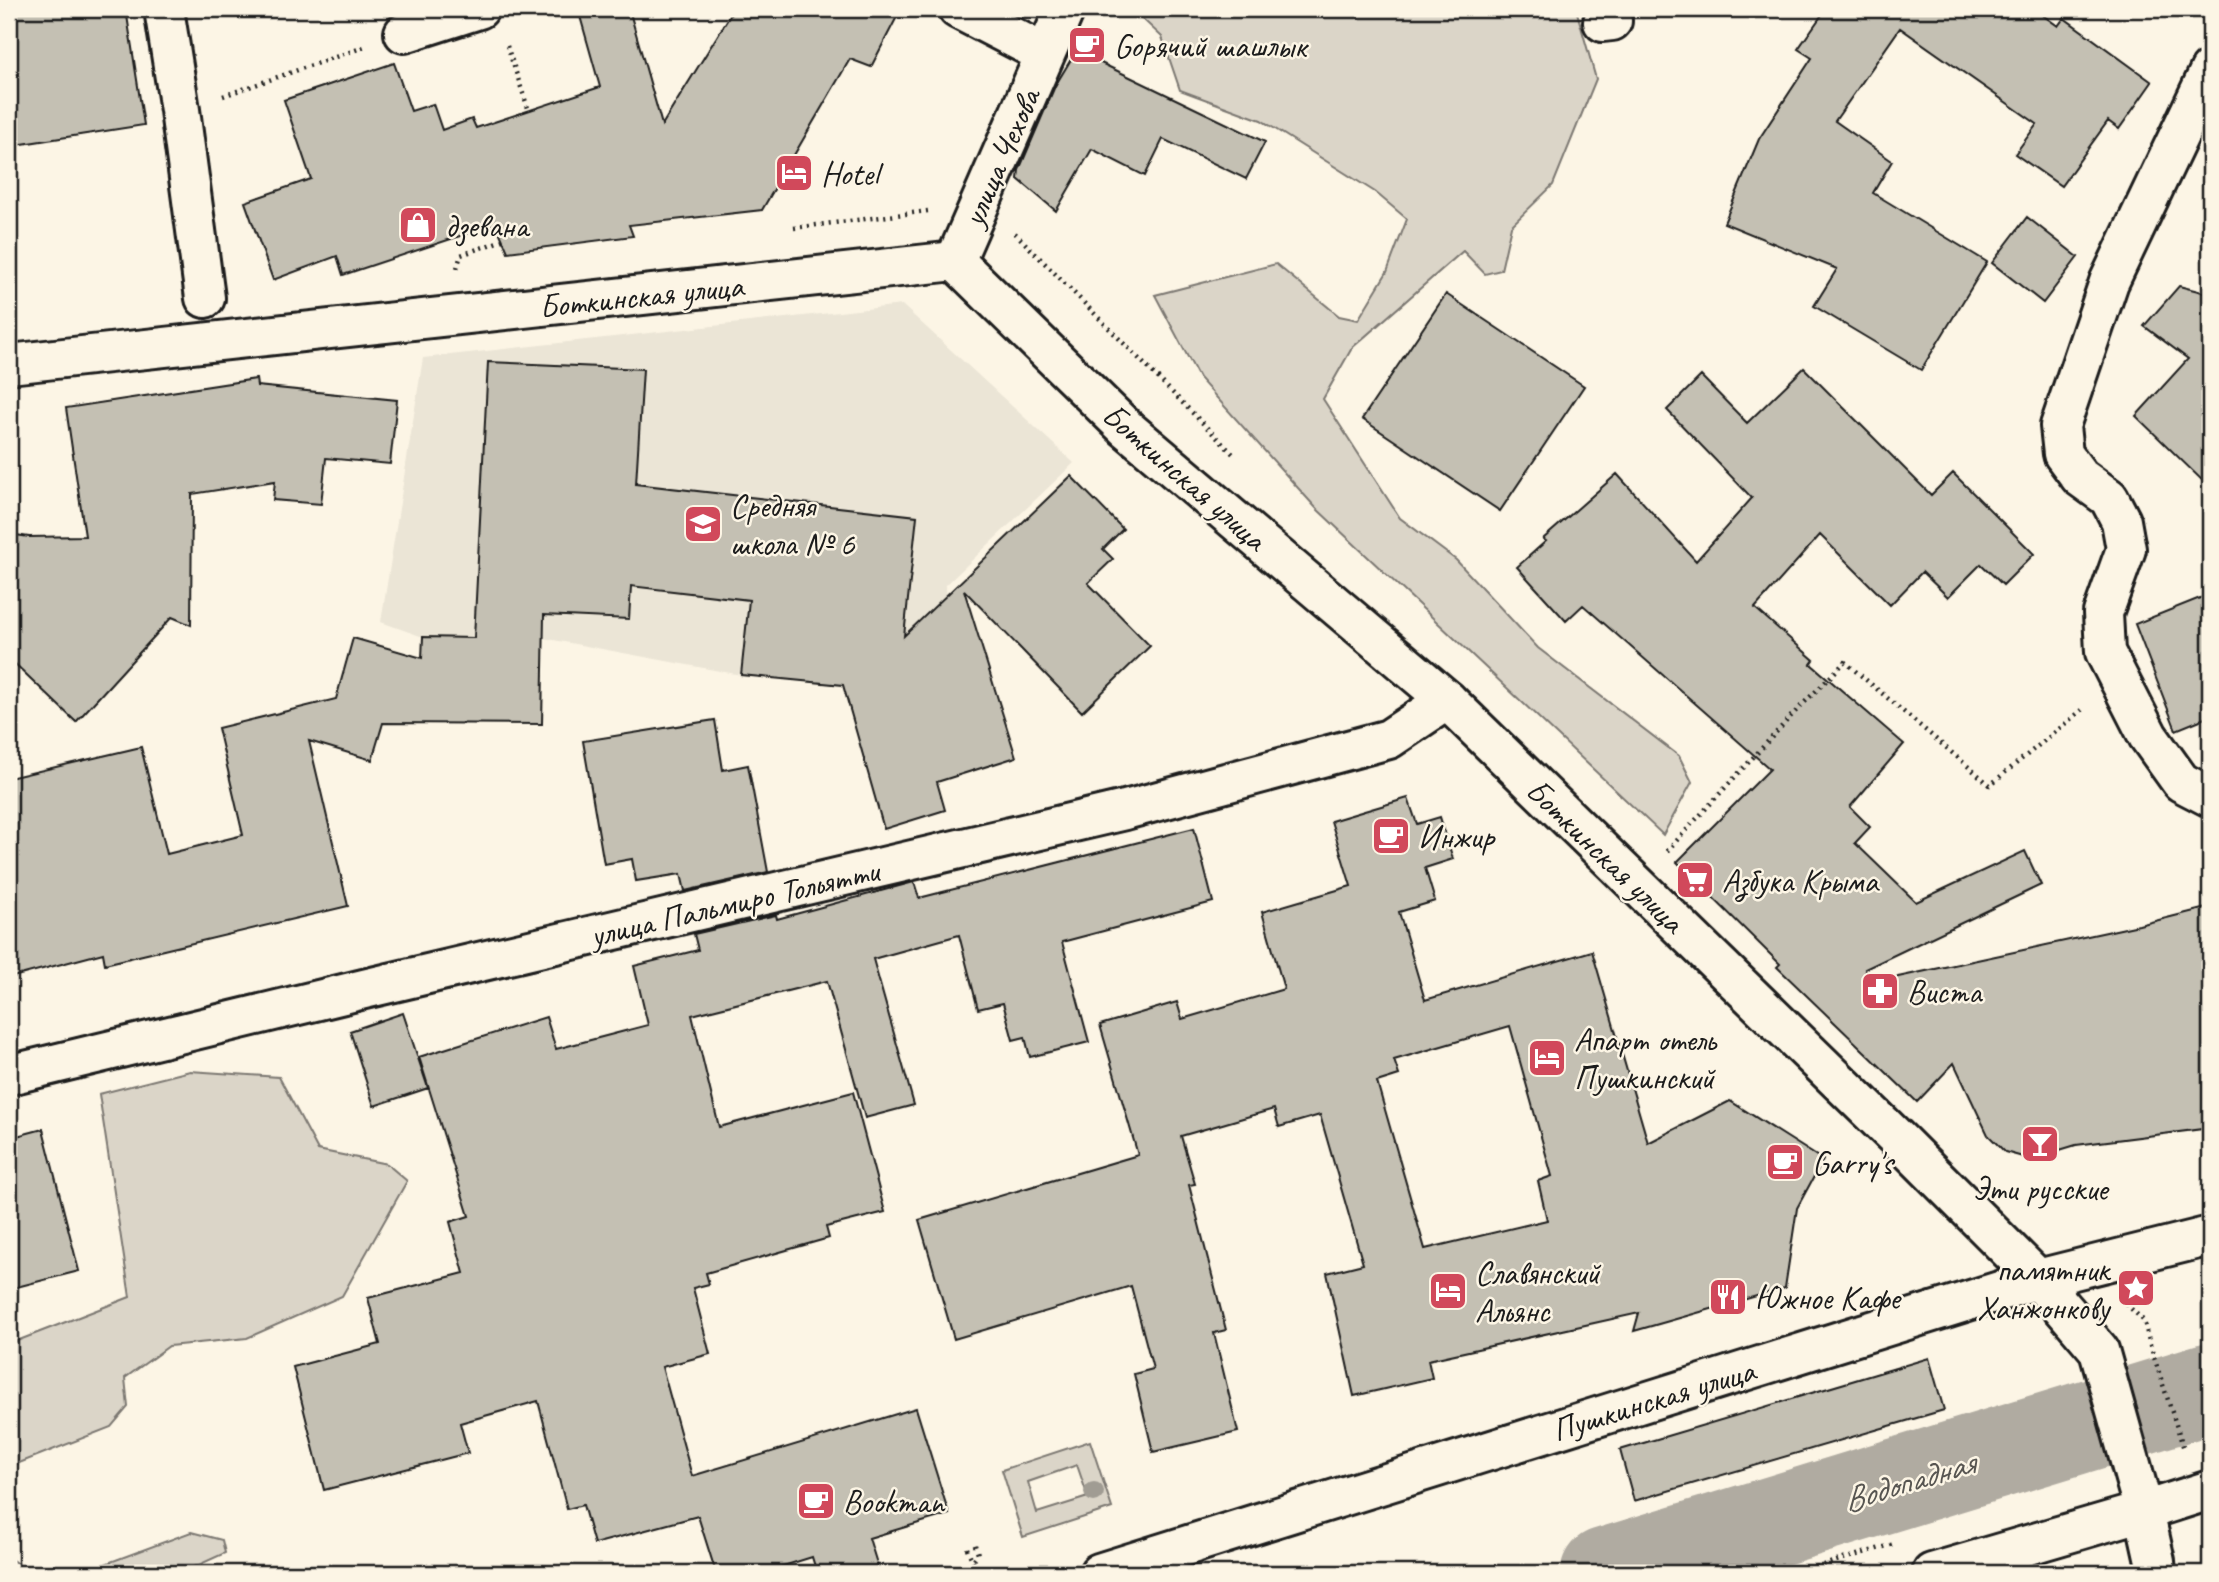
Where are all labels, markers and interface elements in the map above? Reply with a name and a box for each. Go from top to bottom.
cafe icon: Goрячий шашлык [1066,24,1108,66]
place label: Goрячий шашлык [1114,25,1309,67]
street label: улица Чехова [951,80,1051,234]
hotel icon: Hotel [773,152,815,194]
place label: Hotel [821,153,884,195]
shop icon: дзевана [397,204,439,246]
place label: дзевана [445,205,530,247]
street label: Боткинская улица [537,264,748,328]
street label: Боткинская улица [1093,394,1277,561]
place label: Средняя школа № 6 [730,485,855,565]
school or university icon: Средняя школа № 6 [682,503,724,545]
street label: Боткинская улица [1517,770,1695,944]
cafe icon: Инжир [1370,815,1412,857]
place label: Инжир [1418,816,1496,858]
street label: улица Пальмиро Тольятти [584,849,886,957]
supermarket icon: Азбука Крыма [1674,859,1716,901]
place label: Азбука Крыма [1722,860,1881,902]
pharmacy icon: Виста [1859,970,1901,1012]
place label: Виста [1907,971,1983,1013]
place label: Апарт отель Пушкинский [1574,1019,1717,1099]
hotel icon: Апарт отель Пушкинский [1526,1037,1568,1079]
bar icon: Эти русские [2019,1123,2061,1165]
cafe icon: Garry's [1764,1141,1806,1183]
place label: Garry's [1812,1142,1895,1184]
place label: Эти русские [1972,1168,2110,1210]
place label: памятник Ханжонкову [1977,1249,2112,1329]
place label: Славянский Альянс [1475,1252,1602,1332]
place icon: памятник Ханжонкову [2115,1267,2157,1309]
hotel icon: Славянский Альянс [1427,1270,1469,1312]
restaurant icon: Южное Кафе [1707,1276,1749,1318]
place label: Южное Кафе [1755,1277,1902,1319]
street label: Пушкинская улица [1547,1348,1762,1451]
water label: Водопадная [1837,1438,1985,1523]
cafe icon: Bookman [795,1480,837,1522]
place label: Bookman [843,1481,946,1523]

